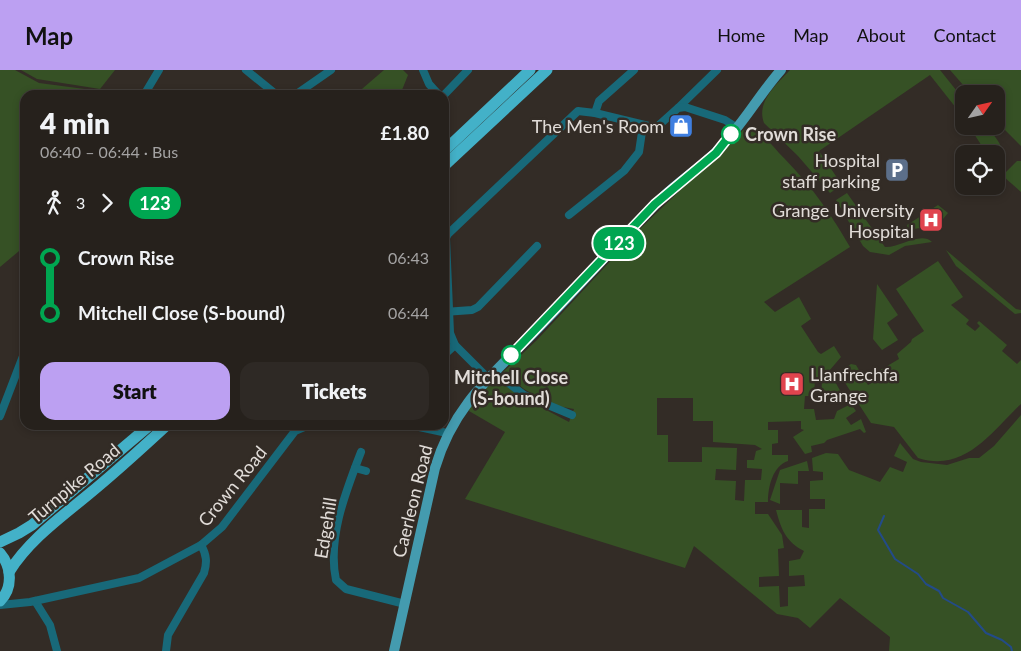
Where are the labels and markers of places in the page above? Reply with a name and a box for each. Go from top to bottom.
shop icon: The Men's Room [668,113,694,139]
place label: The Men's Room [532,115,664,137]
place label: Crown Rise [745,123,836,145]
marker: Crown Rise [721,124,741,144]
place label: Hospital staff parking [782,149,880,192]
parking icon: Hospital staff parking [884,157,910,183]
place label: Grange University Hospital [772,199,915,242]
hospital icon: Grange University Hospital [918,207,944,233]
marker: Mitchell Close (S-bound) [501,345,521,365]
place label: Llanfrechfa Grange [810,363,898,406]
place label: Mitchell Close (S-bound) [454,366,568,409]
hospital icon: Llanfrechfa Grange [779,371,805,397]

